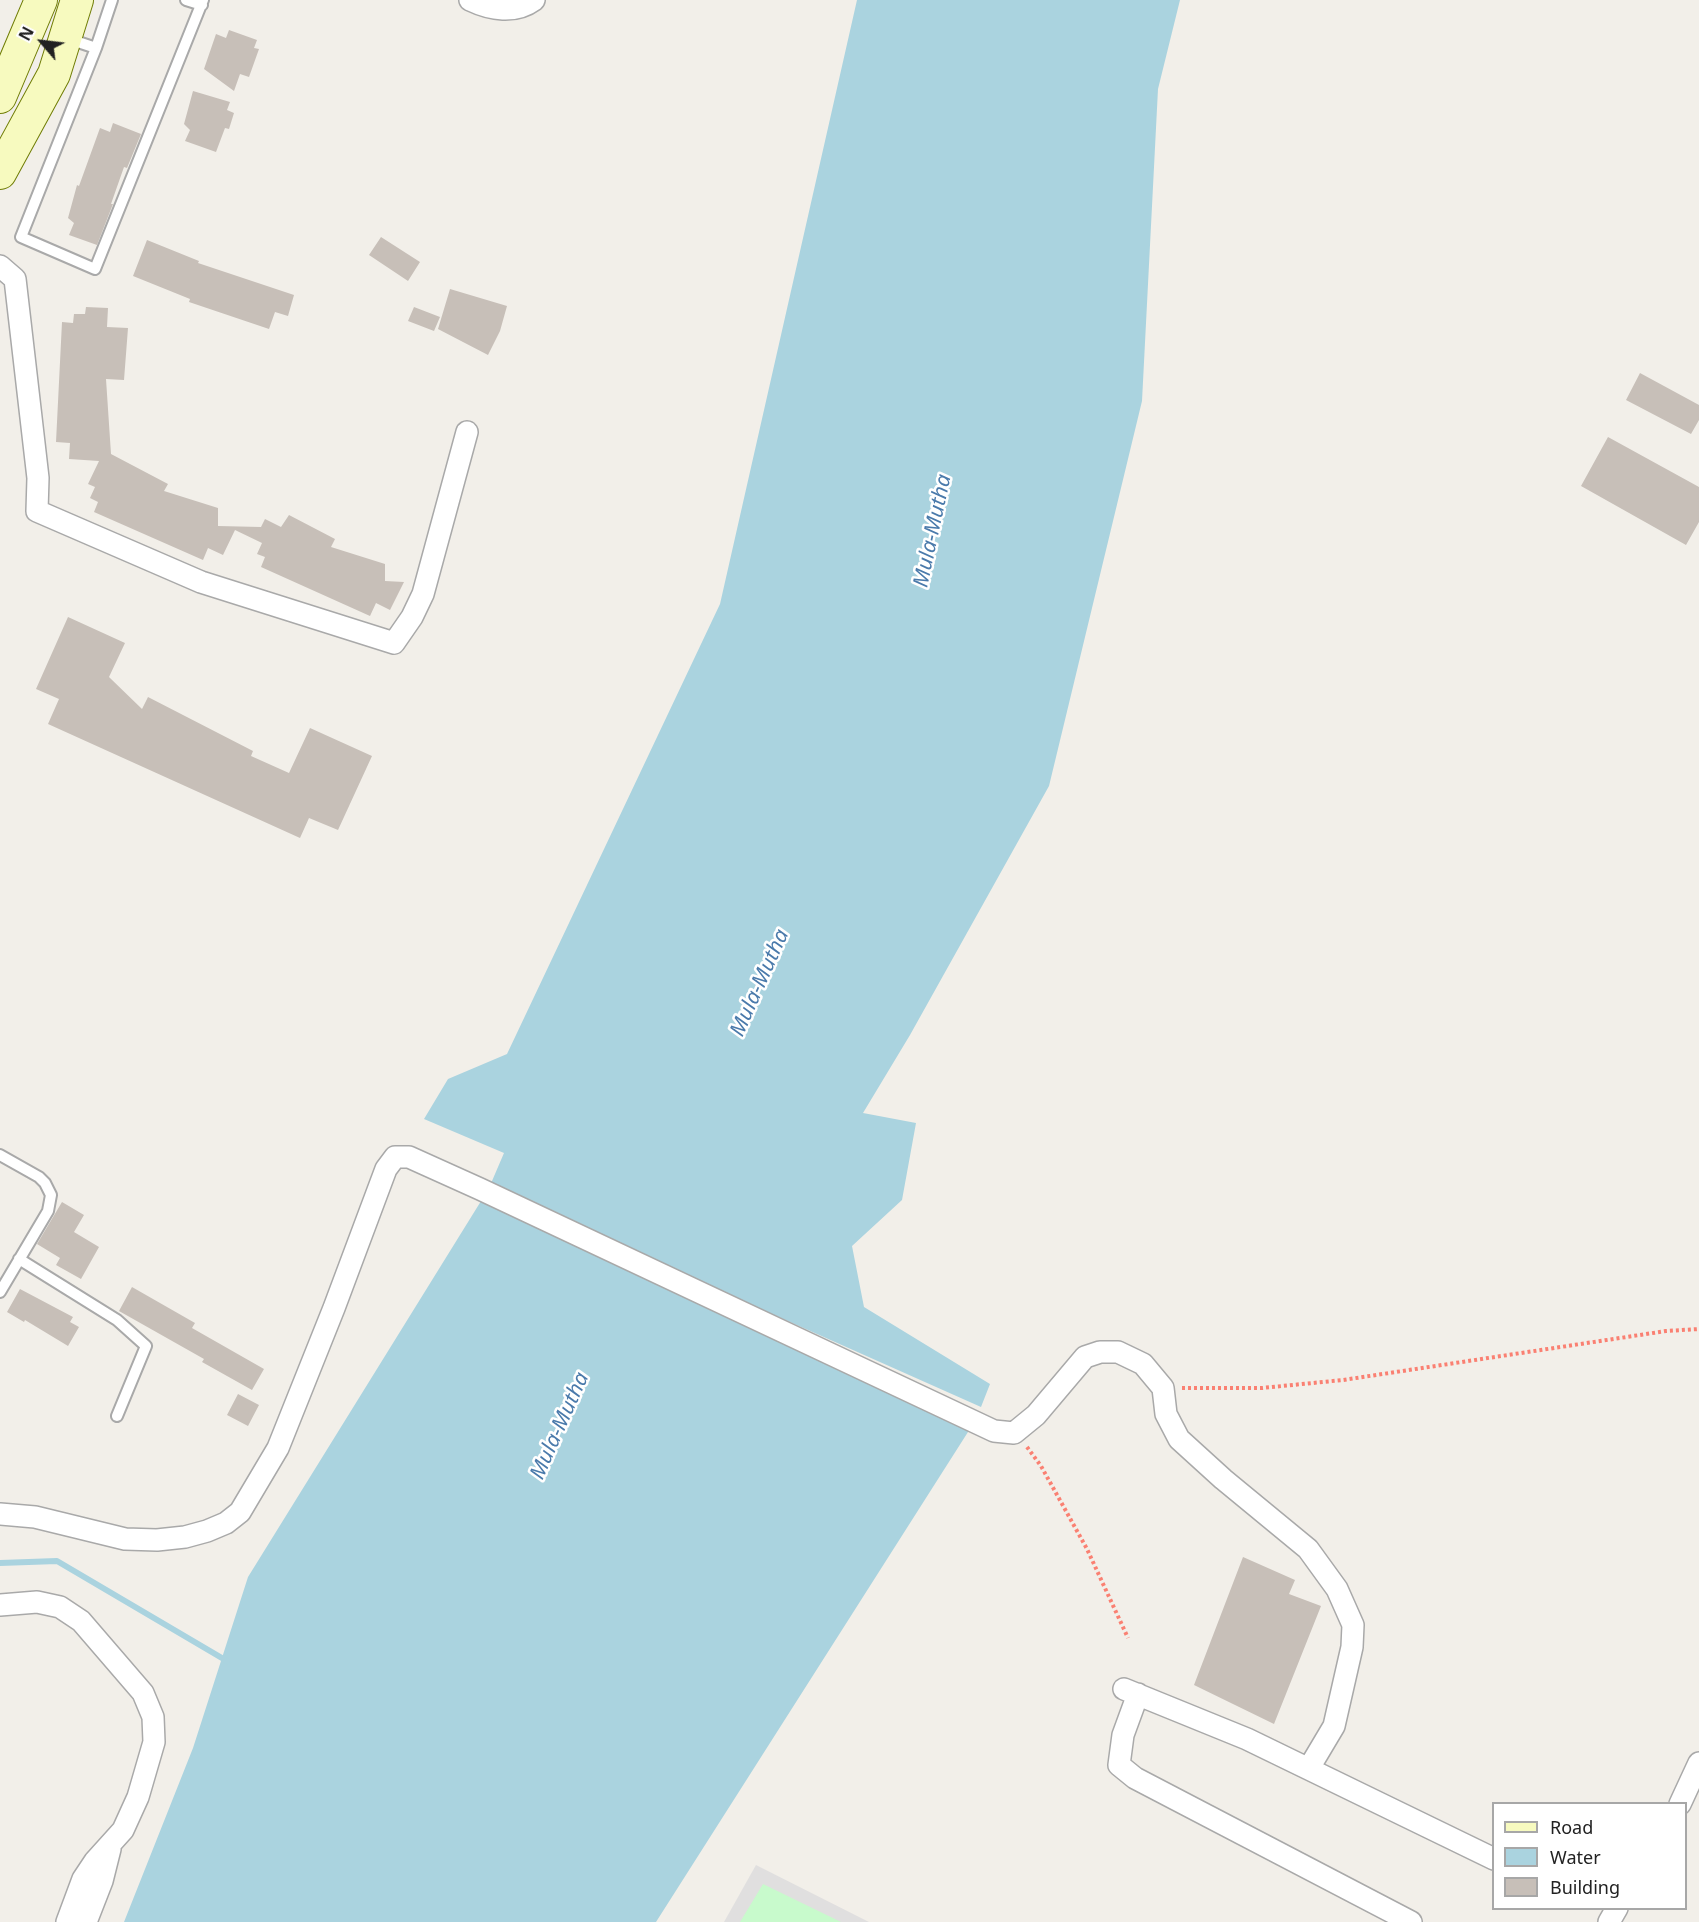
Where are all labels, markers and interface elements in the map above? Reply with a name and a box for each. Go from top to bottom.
north arrow [12,12,72,72]
text: N [13,23,39,44]
water label: Mula-Mutha [909,472,957,590]
water label: Mula-Mutha [725,926,795,1040]
water label: Mula-Mutha [525,1369,595,1483]
legend [1492,1802,1687,1910]
text: Road [1550,1815,1593,1839]
text: Water [1550,1845,1601,1869]
text: Building [1550,1875,1620,1899]

